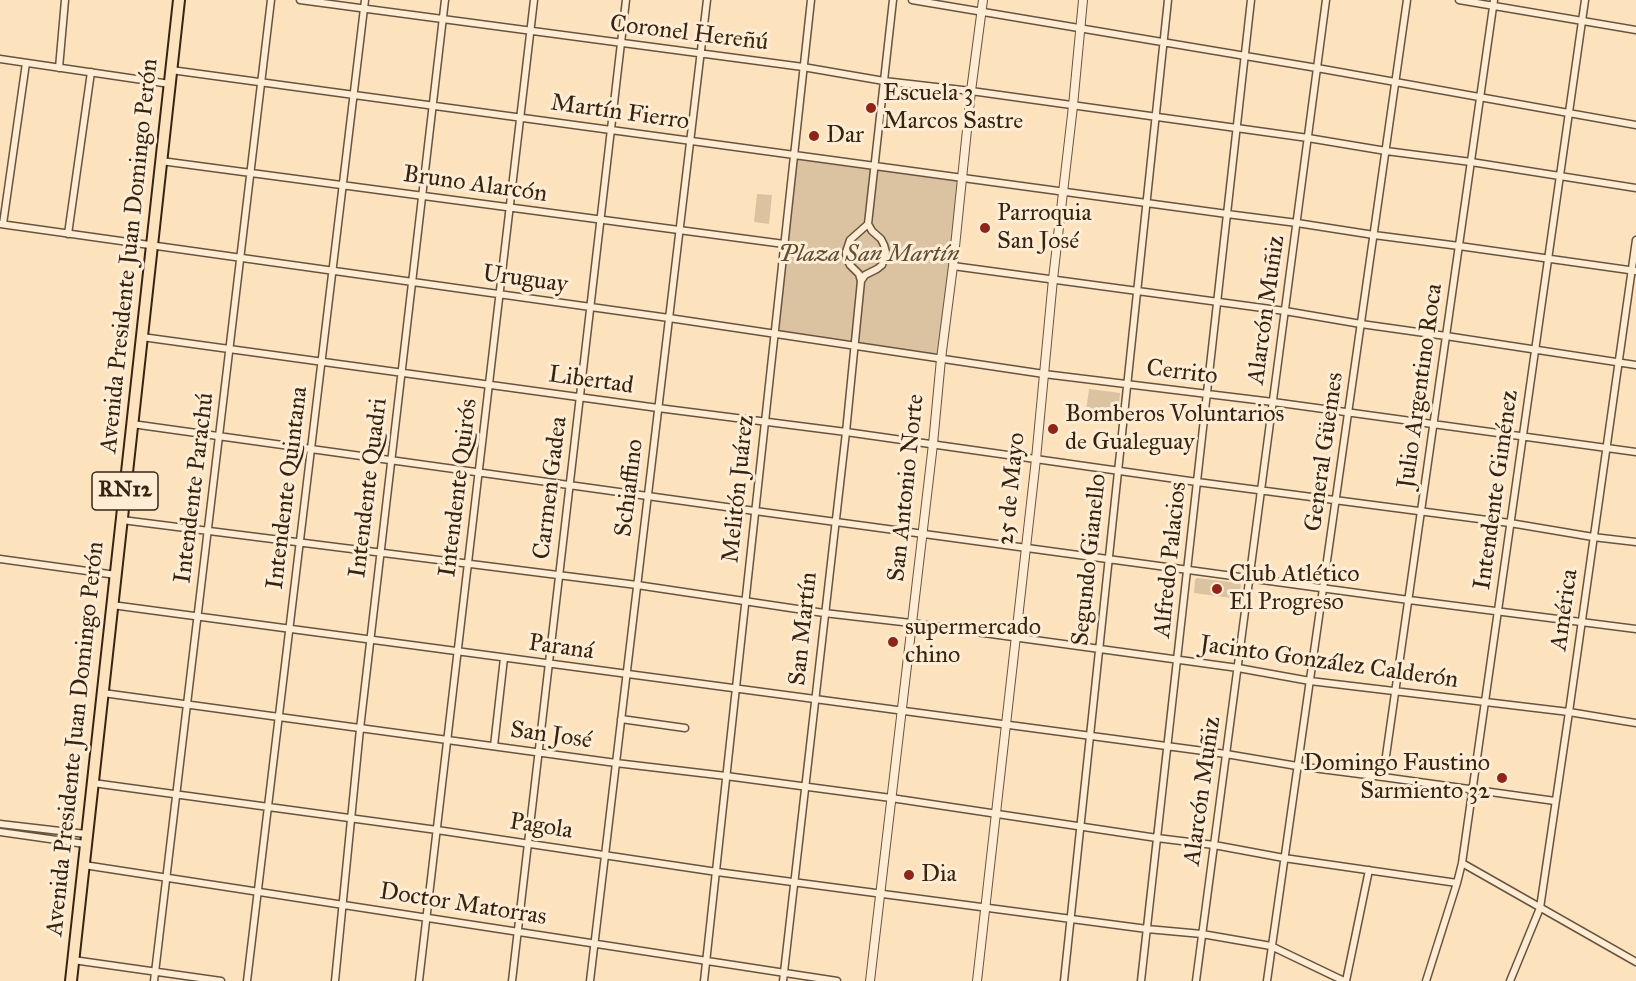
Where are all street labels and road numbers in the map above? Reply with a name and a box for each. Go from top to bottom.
street label: Coronel Hereñú [608,10,770,58]
street label: Avenida Presidente Juan Domingo Perón [95,57,165,455]
street label: Martín Fierro [549,89,691,137]
street label: Bruno Alarcón [401,161,549,209]
street label: Alarcón Muñiz [1242,234,1292,386]
street label: Uruguay [481,260,569,300]
street label: Julio Argentino Roca [1392,282,1450,490]
street label: Cerrito [1145,354,1219,392]
street label: Libertad [547,361,635,401]
street label: General Güemes [1300,371,1350,533]
street label: Intendente Quintana [261,385,315,591]
street label: Intendente Giménez [1469,388,1525,592]
street label: Intendente Parachú [169,391,221,585]
street label: San Antonio Norte [883,393,931,583]
street label: Intendente Quadri [344,397,394,579]
street label: Intendente Quirós [434,397,484,579]
street label: Melitón Juárez [717,414,761,564]
street label: Carmen Gadea [528,415,574,561]
street label: 25 de Mayo [992,431,1032,547]
street label: Schiaffino [610,437,650,539]
road number: RN12 [92,472,158,510]
street label: Segundo Gianello [1067,473,1113,647]
street label: Alfredo Palacios [1148,481,1194,639]
street label: Avenida Presidente Juan Domingo Perón [41,540,111,938]
street label: América [1545,567,1585,653]
street label: San Martín [784,571,824,687]
street label: Paraná [526,629,596,667]
street label: Jacinto González Calderón [1198,631,1460,695]
street label: Alarcón Muñiz [1178,715,1228,867]
street label: San José [508,716,594,756]
street label: Pagola [507,808,575,846]
street label: Doctor Matorras [377,878,549,932]

